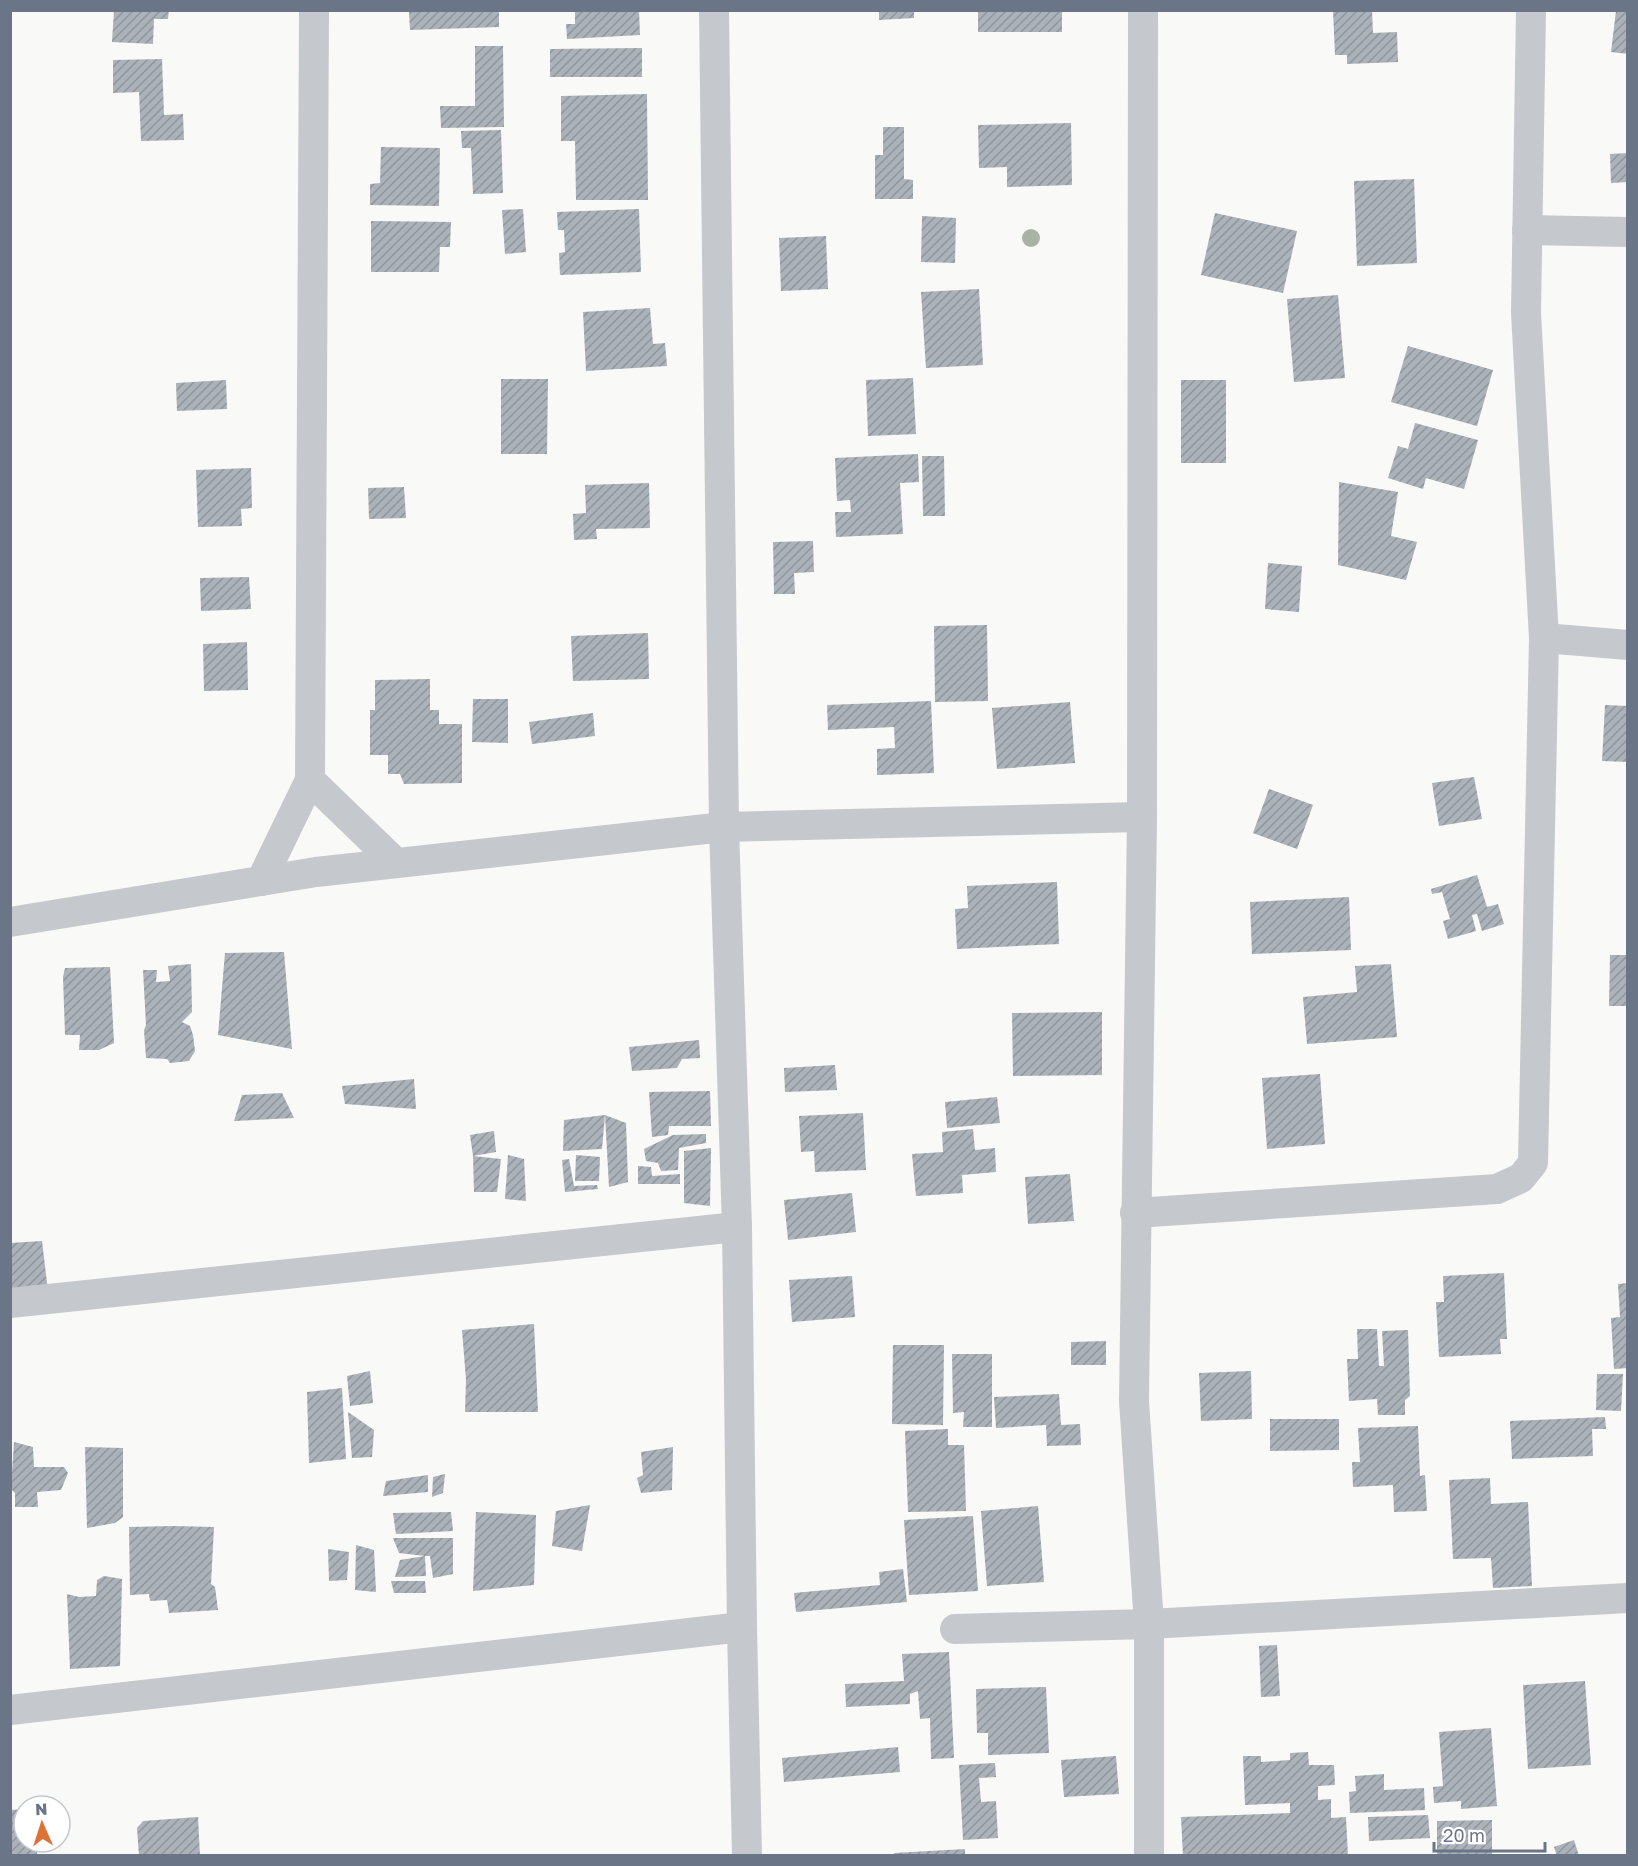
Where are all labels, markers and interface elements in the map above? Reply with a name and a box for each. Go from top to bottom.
north arrow [12,1794,72,1854]
text: N [35,1799,48,1819]
scale bar [1434,1815,1545,1853]
text: 20 m [1443,1824,1485,1846]

